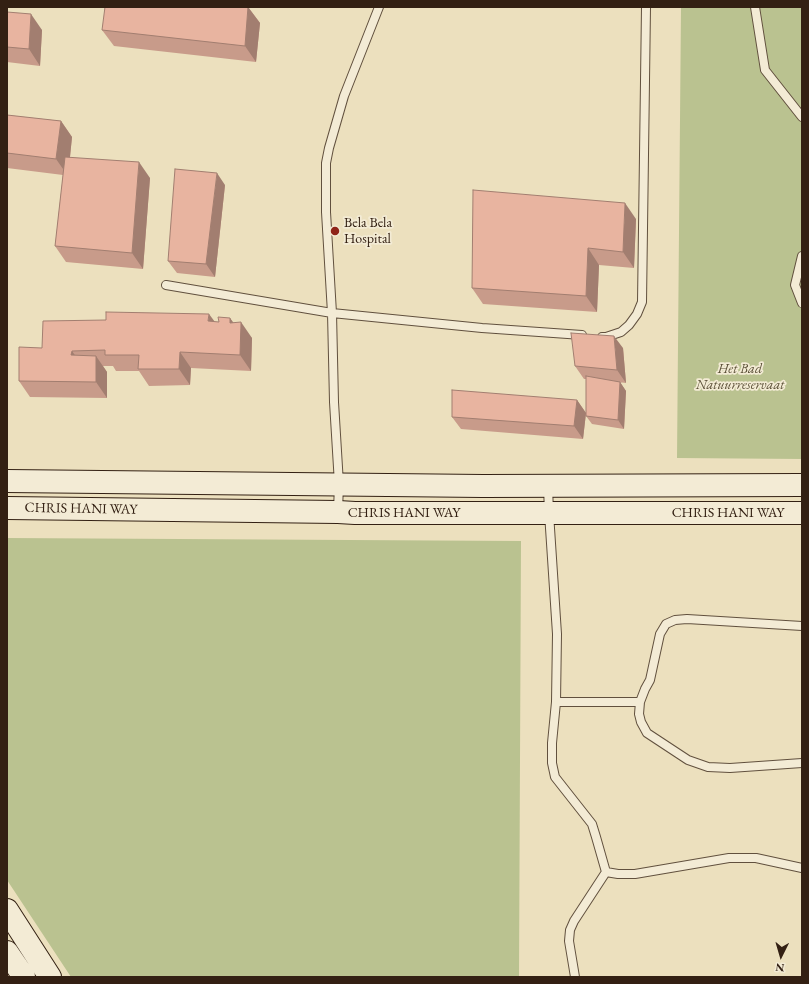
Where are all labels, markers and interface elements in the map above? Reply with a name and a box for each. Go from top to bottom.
place label: Bela Bela Hospital [344,215,392,248]
marker: Bela Bela Hospital [329,225,341,237]
park label: Het Bad Natuurreservaat [696,361,784,394]
street label: CHRIS HANI WAY [24,500,138,518]
street label: CHRIS HANI WAY [348,505,460,521]
street label: CHRIS HANI WAY [672,505,784,521]
north arrow [761,936,801,976]
text: N [775,961,785,975]

